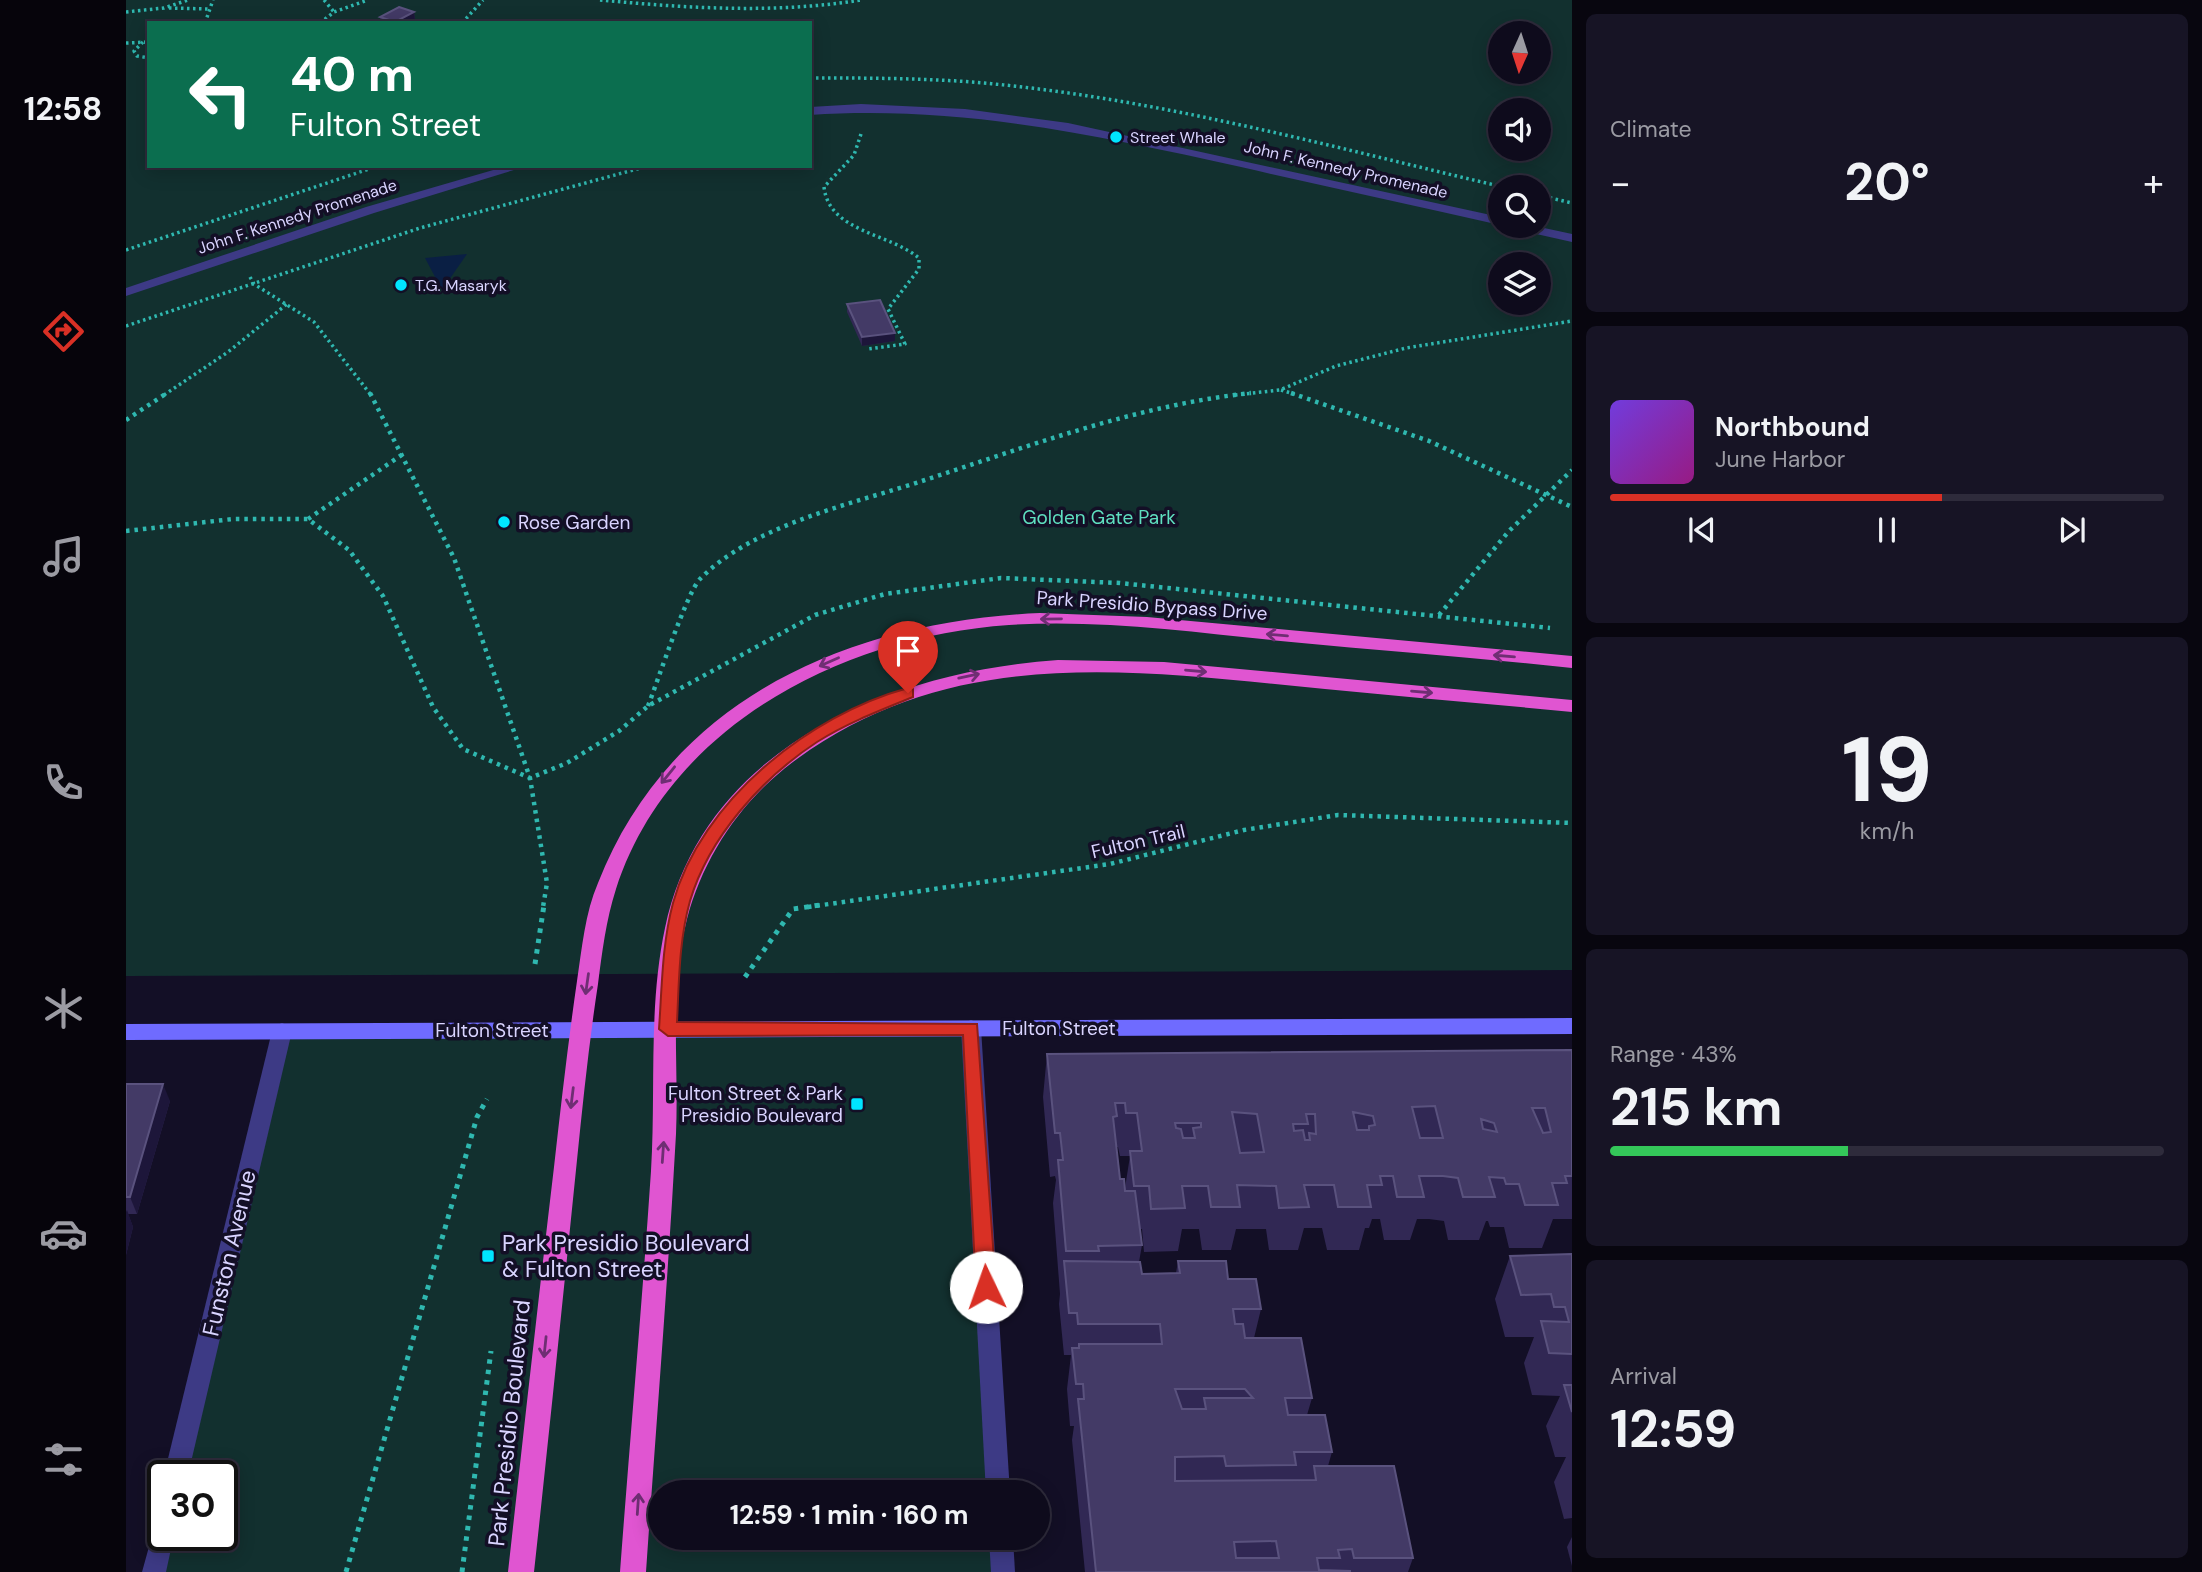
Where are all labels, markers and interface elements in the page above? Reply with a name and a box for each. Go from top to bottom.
north arrow [1488,21,1550,84]
map controls [1488,21,1551,315]
text: 40 m [290,42,414,106]
icon: left [175,49,266,140]
text: 12:58 [24,88,102,130]
button: sound [1488,98,1551,161]
text: Fulton Street [290,104,481,146]
text: Climate [1610,114,1692,144]
place label: Street Whale [1130,127,1226,148]
marker: Street Whale [1108,129,1124,145]
street label: John F. Kennedy Promenade [1242,136,1450,203]
text: 20° [1844,148,1930,216]
text: − [1610,158,1631,208]
text: + [2143,158,2164,208]
street label: John F. Kennedy Promenade [195,174,400,259]
button: search [1488,175,1551,238]
button: layers [1488,252,1551,315]
place label: T.G. Masaryk [415,275,507,296]
marker: T.G. Masaryk [393,277,409,293]
icon: directions [39,307,88,356]
text: Northbound [1715,410,1870,444]
text: June Harbor [1715,444,1845,474]
park label: Golden Gate Park [1022,505,1176,530]
place label: Rose Garden [518,510,630,535]
icon: previous [1683,511,1721,549]
icon: pause [1868,511,1906,549]
icon: next [2053,511,2091,549]
marker: Rose Garden [496,514,512,530]
icon: music [39,532,88,581]
street label: Park Presidio Bypass Drive [1036,585,1268,626]
one-way arrow [1039,612,1062,626]
pin [878,621,938,693]
one-way arrow [1267,629,1289,642]
icon: arrive [889,632,927,670]
one-way arrow [1493,649,1516,662]
one-way arrow [819,656,840,669]
one-way arrow [1184,665,1207,678]
one-way arrow [957,669,980,683]
one-way arrow [1411,686,1433,699]
text: 19 [1842,711,1932,829]
icon: phone [39,758,88,807]
one-way arrow [660,765,675,783]
text: km/h [1860,816,1914,846]
street label: Fulton Trail [1089,819,1187,864]
one-way arrow [581,972,594,994]
icon: climate [39,984,88,1033]
street label: Fulton Street [1002,1016,1116,1041]
street label: Fulton Street [435,1018,549,1043]
text: Range · 43% [1610,1039,1737,1069]
text: 215 km [1610,1073,1782,1141]
place label: Fulton Street & Park Presidio Boulevard [668,1081,843,1128]
one-way arrow [566,1086,579,1109]
marker: Fulton Street & Park Presidio Boulevard [849,1096,865,1112]
one-way arrow [656,1140,669,1163]
street label: Funston Avenue [195,1167,263,1339]
icon: car [39,1209,88,1258]
place label: Park Presidio Boulevard & Fulton Street [502,1228,750,1284]
marker: Park Presidio Boulevard & Fulton Street [480,1248,496,1264]
position arrow [949,1250,1023,1324]
street label: Park Presidio Boulevard [481,1298,537,1548]
one-way arrow [539,1335,552,1357]
text: Arrival [1610,1361,1677,1391]
text: 12:59 [1610,1395,1736,1463]
icon: filters [39,1435,88,1484]
speed limit sign: 30 [147,1460,238,1551]
one-way arrow [632,1493,645,1516]
text: 12:59 · 1 min · 160 m [730,1498,968,1532]

